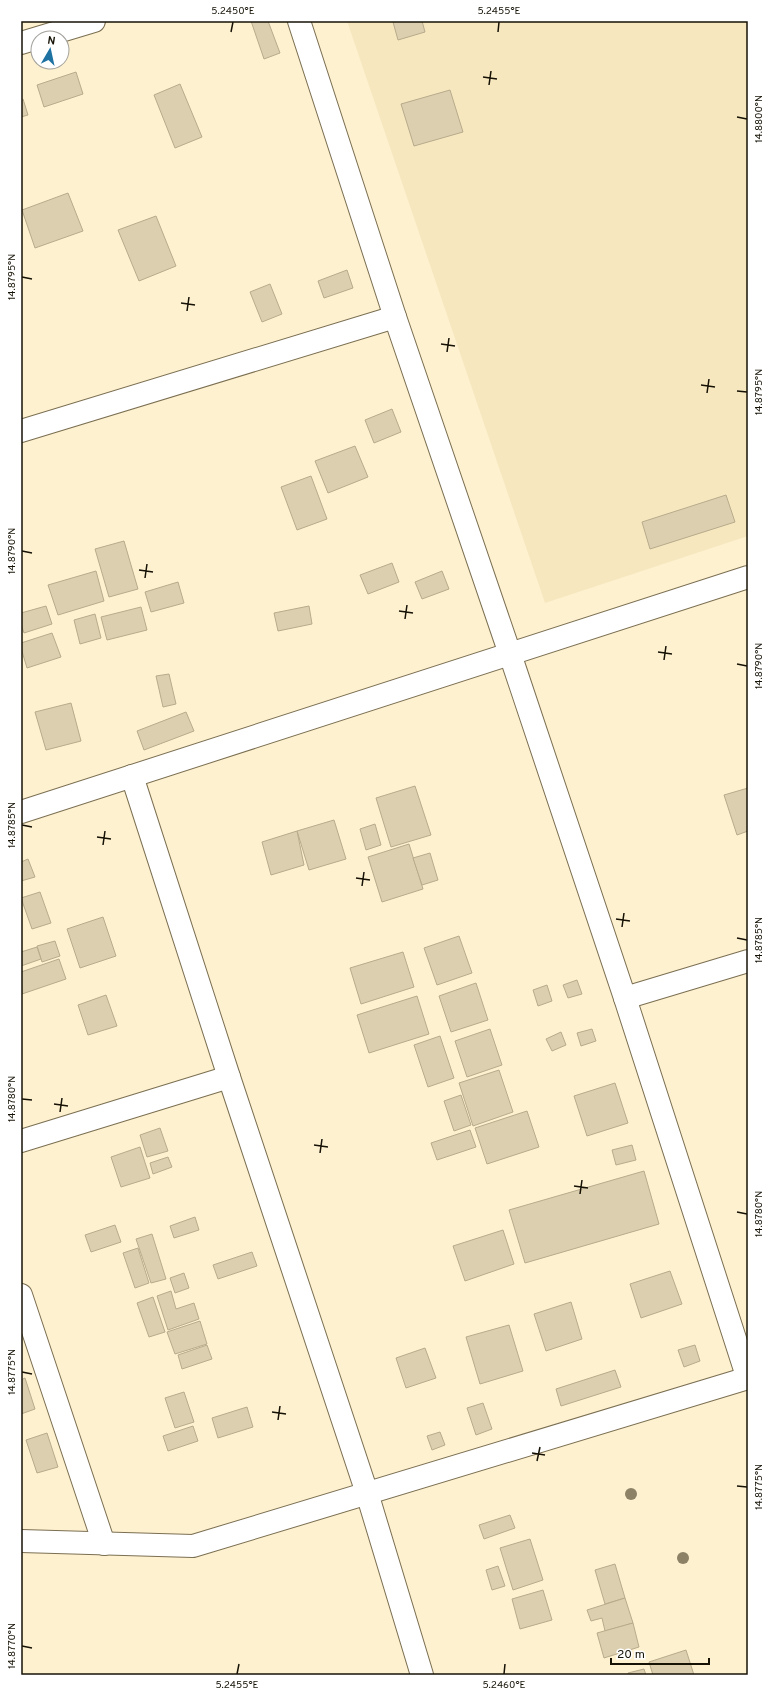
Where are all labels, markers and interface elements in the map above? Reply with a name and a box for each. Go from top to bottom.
text: 5.2450°E [211,5,255,18]
text: 5.2455°E [477,5,521,18]
north arrow [30,30,70,70]
text: N [46,34,56,49]
text: 14.8800°N [753,95,766,143]
text: 14.8795°N [6,254,19,300]
text: 14.8795°N [753,369,766,415]
text: 14.8790°N [6,528,19,574]
text: 14.8790°N [753,643,766,689]
text: 14.8785°N [6,802,19,848]
text: 14.8785°N [753,917,766,963]
text: 14.8780°N [6,1076,19,1122]
text: 14.8780°N [753,1191,766,1237]
text: 14.8775°N [6,1349,19,1395]
text: 14.8775°N [753,1464,766,1510]
text: 14.8770°N [6,1623,19,1669]
scale bar [611,1640,709,1666]
text: 20 m [617,1647,645,1663]
text: 5.2455°E [215,1679,259,1692]
text: 5.2460°E [482,1679,526,1692]

